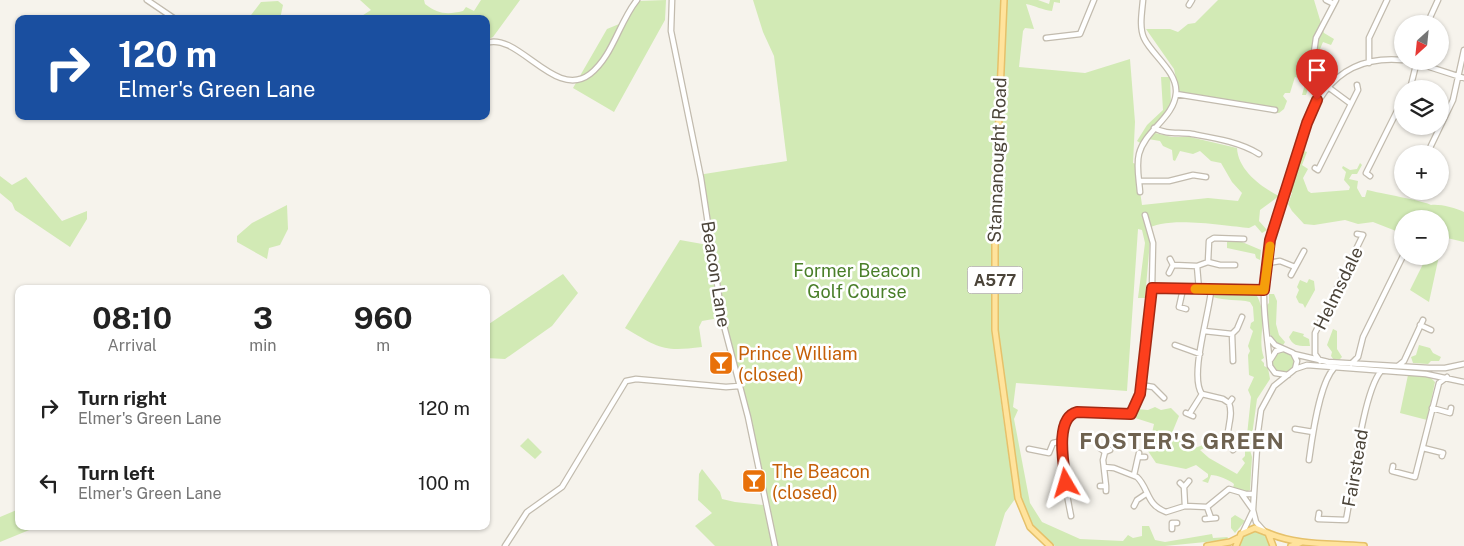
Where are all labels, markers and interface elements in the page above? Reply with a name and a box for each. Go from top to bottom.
north arrow [1394,15,1449,70]
map controls [1394,15,1449,265]
text: 120 m [118,34,217,75]
icon: right [35,35,100,100]
pin [1296,49,1338,100]
icon: arrive [1303,56,1331,84]
text: Elmer's Green Lane [118,76,316,102]
street label: Stannanought Road [984,77,1010,243]
button: layers [1394,80,1449,135]
button: + [1394,145,1449,200]
button: − [1394,210,1449,265]
street label: Beacon Lane [697,219,735,329]
street label: Helmsdale [1309,243,1367,333]
park label: Former Beacon Golf Course [793,260,921,302]
road number: A577 [968,266,1022,294]
text: 08:10 [92,300,172,336]
text: 3 [253,300,273,336]
text: 960 [354,300,413,336]
text: Arrival [107,336,157,355]
text: min [249,336,277,355]
text: m [376,336,390,355]
place label: Prince William (closed) [738,343,857,385]
bar icon: Prince William (closed) [708,350,734,376]
text: Turn right [78,387,167,409]
icon: right [35,394,63,422]
text: 120 m [418,397,470,419]
text: Elmer's Green Lane [78,409,222,428]
district label: FOSTER'S GREEN [1079,428,1285,454]
street label: Fairstead [1338,428,1372,508]
position arrow [1039,456,1091,508]
place label: The Beacon (closed) [772,461,870,503]
text: Turn left [78,462,155,484]
bar icon: The Beacon (closed) [741,468,767,494]
icon: left [35,469,63,497]
text: 100 m [418,472,470,494]
text: Elmer's Green Lane [78,484,222,503]

